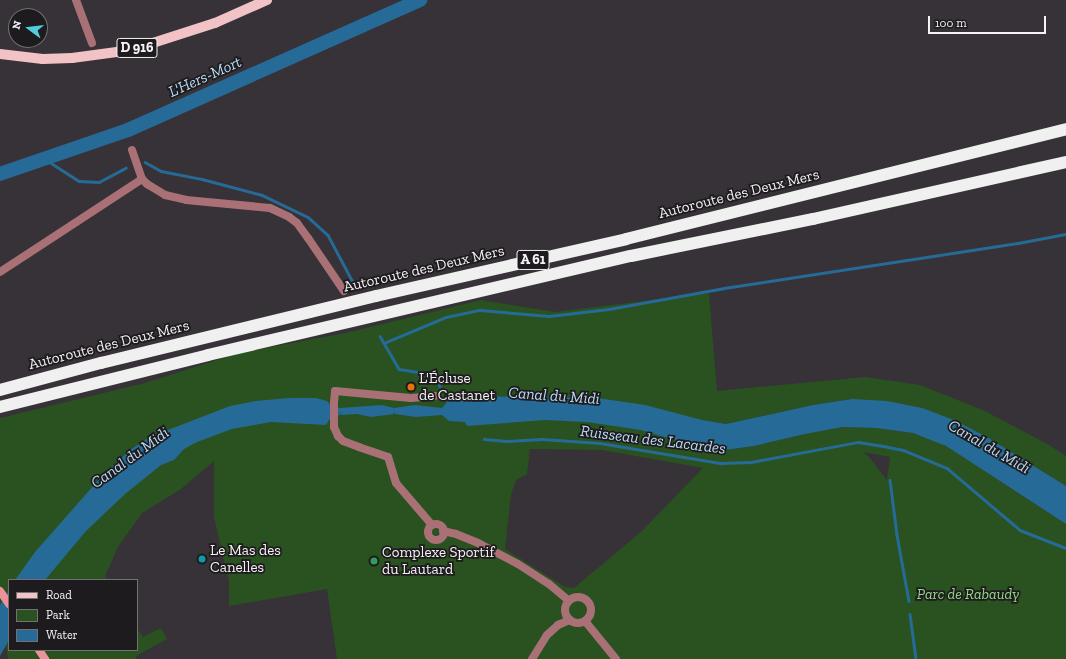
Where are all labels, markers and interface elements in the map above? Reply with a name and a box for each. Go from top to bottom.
north arrow [8,8,48,48]
scale bar [930,8,1048,34]
text: 100 m [935,16,967,30]
text: N [10,19,24,31]
road number: D 916 [116,36,158,60]
water label: L'Hers-Mort [166,52,244,102]
street label: Autoroute des Deux Mers [657,165,821,223]
street label: Autoroute des Deux Mers [342,242,506,296]
road number: A 61 [516,248,550,272]
street label: Autoroute des Deux Mers [27,316,191,374]
place label: L'Écluse de Castanet [419,369,495,404]
marker: L'Écluse de Castanet [406,382,416,392]
water label: Canal du Midi [508,383,600,409]
water label: Canal du Midi [944,416,1034,478]
water label: Ruisseau des Lacardes [579,422,727,458]
water label: Canal du Midi [87,423,173,493]
place label: Le Mas des Canelles [210,541,281,576]
place label: Complexe Sportif du Lautard [382,543,494,578]
marker: Le Mas des Canelles [197,554,207,564]
marker: Complexe Sportif du Lautard [369,556,379,566]
legend [8,579,138,651]
park label: Parc de Rabaudy [917,586,1019,604]
text: Road [46,588,72,602]
text: Park [46,608,70,622]
text: Water [46,628,78,642]

